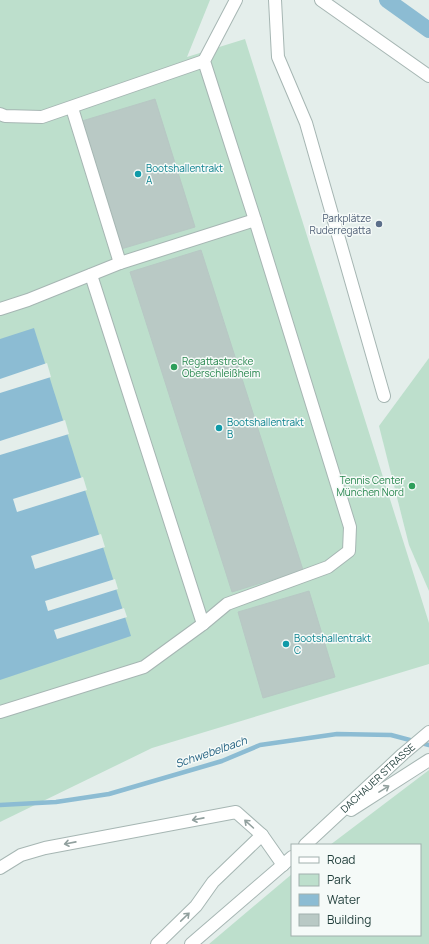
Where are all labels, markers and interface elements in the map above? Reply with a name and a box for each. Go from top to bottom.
place label: Bootshallentrakt A [146,161,223,187]
marker: Bootshallentrakt A [133,169,143,179]
place label: Parkplätze Ruderregatta [310,211,371,237]
marker: Parkplätze Ruderregatta [374,219,384,229]
place label: Regattastrecke Oberschleißheim [182,354,260,380]
marker: Regattastrecke Oberschleißheim [169,362,179,372]
place label: Bootshallentrakt B [227,415,304,441]
marker: Bootshallentrakt B [214,423,224,433]
place label: Tennis Center München Nord [336,473,404,499]
marker: Tennis Center München Nord [407,481,417,491]
place label: Bootshallentrakt C [294,631,371,657]
marker: Bootshallentrakt C [281,639,291,649]
water label: Schwebelbach [173,732,249,771]
street label: DACHAUER STRASSE [337,740,418,816]
one-way arrow [378,785,389,793]
one-way arrow [192,815,205,823]
one-way arrow [244,819,254,828]
one-way arrow [64,840,77,848]
legend [291,844,421,936]
text: Road [327,851,355,868]
text: Park [327,871,352,888]
text: Water [327,891,361,908]
text: Building [327,911,371,928]
one-way arrow [180,912,190,922]

